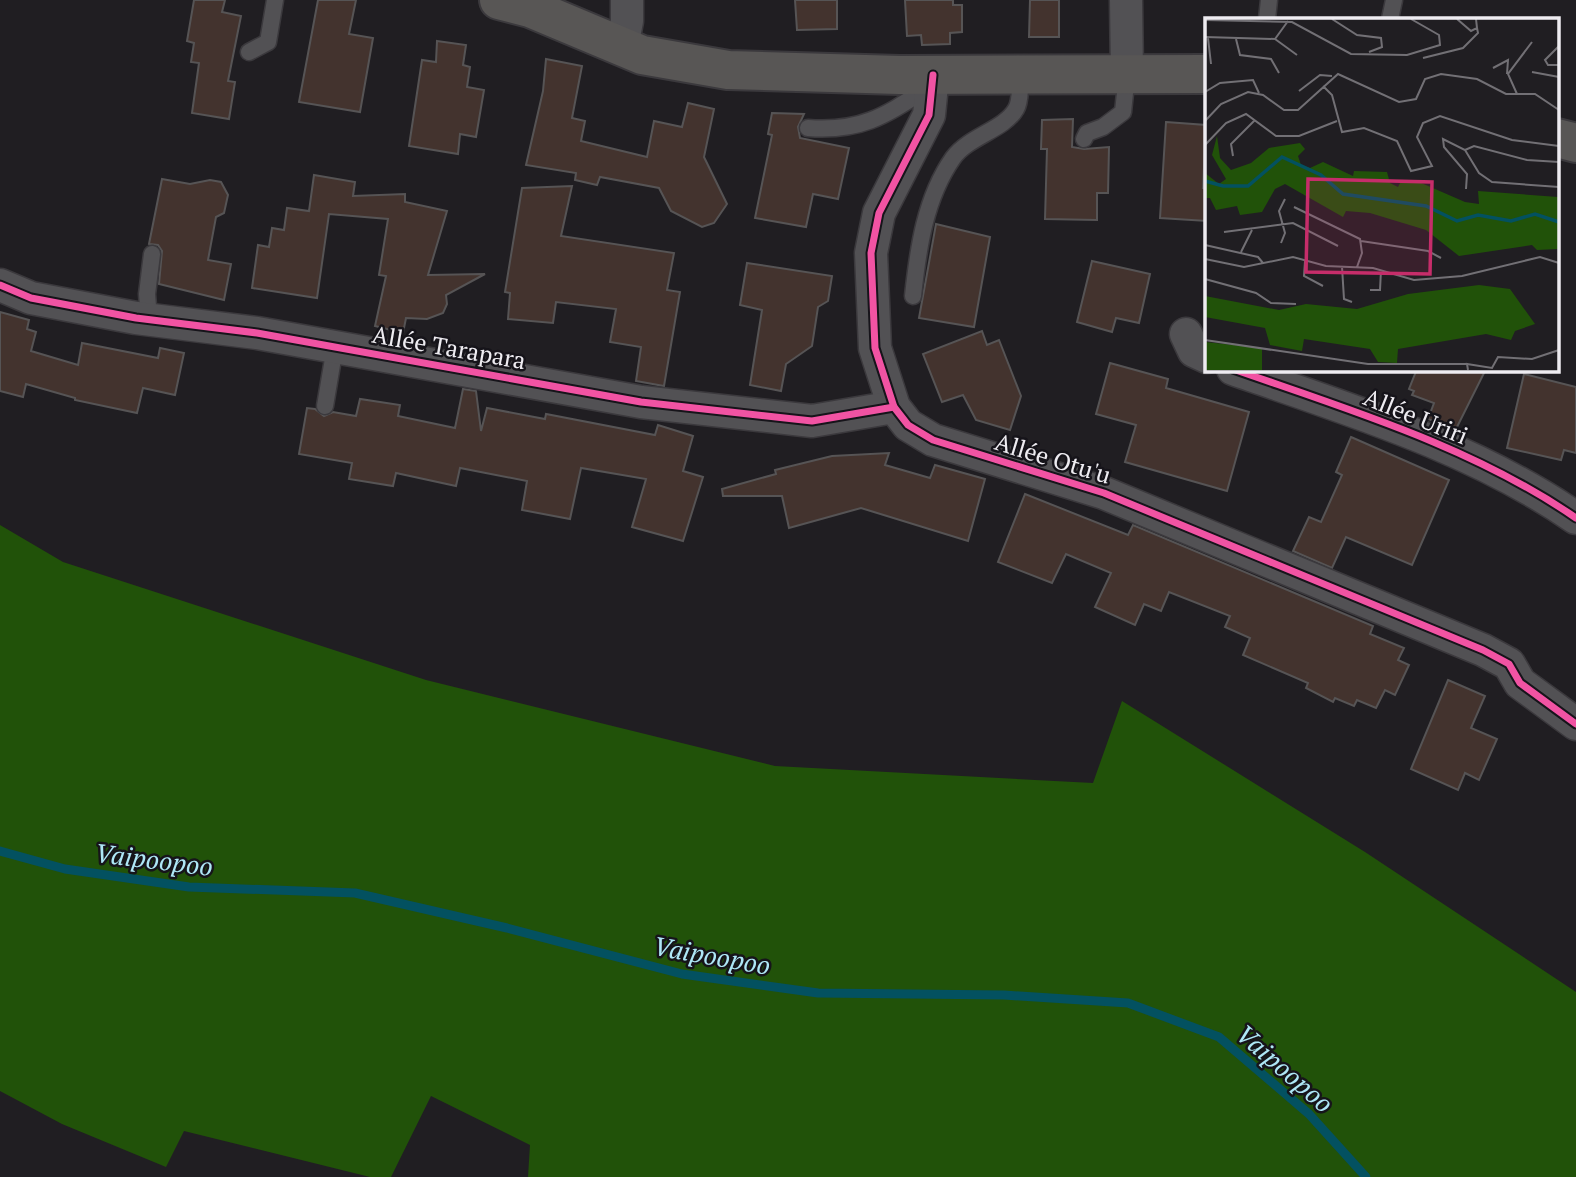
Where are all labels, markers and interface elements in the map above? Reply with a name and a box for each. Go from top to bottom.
inset map [1205,18,1558,371]
street label: Allée Tarapara [370,318,528,376]
street label: Allée Uriri [1359,381,1473,451]
street label: Allée Otu'u [991,425,1115,491]
water label: Vaipoopoo [93,835,215,883]
water label: Vaipoopoo [651,928,773,982]
water label: Vaipoopoo [1229,1016,1341,1120]

